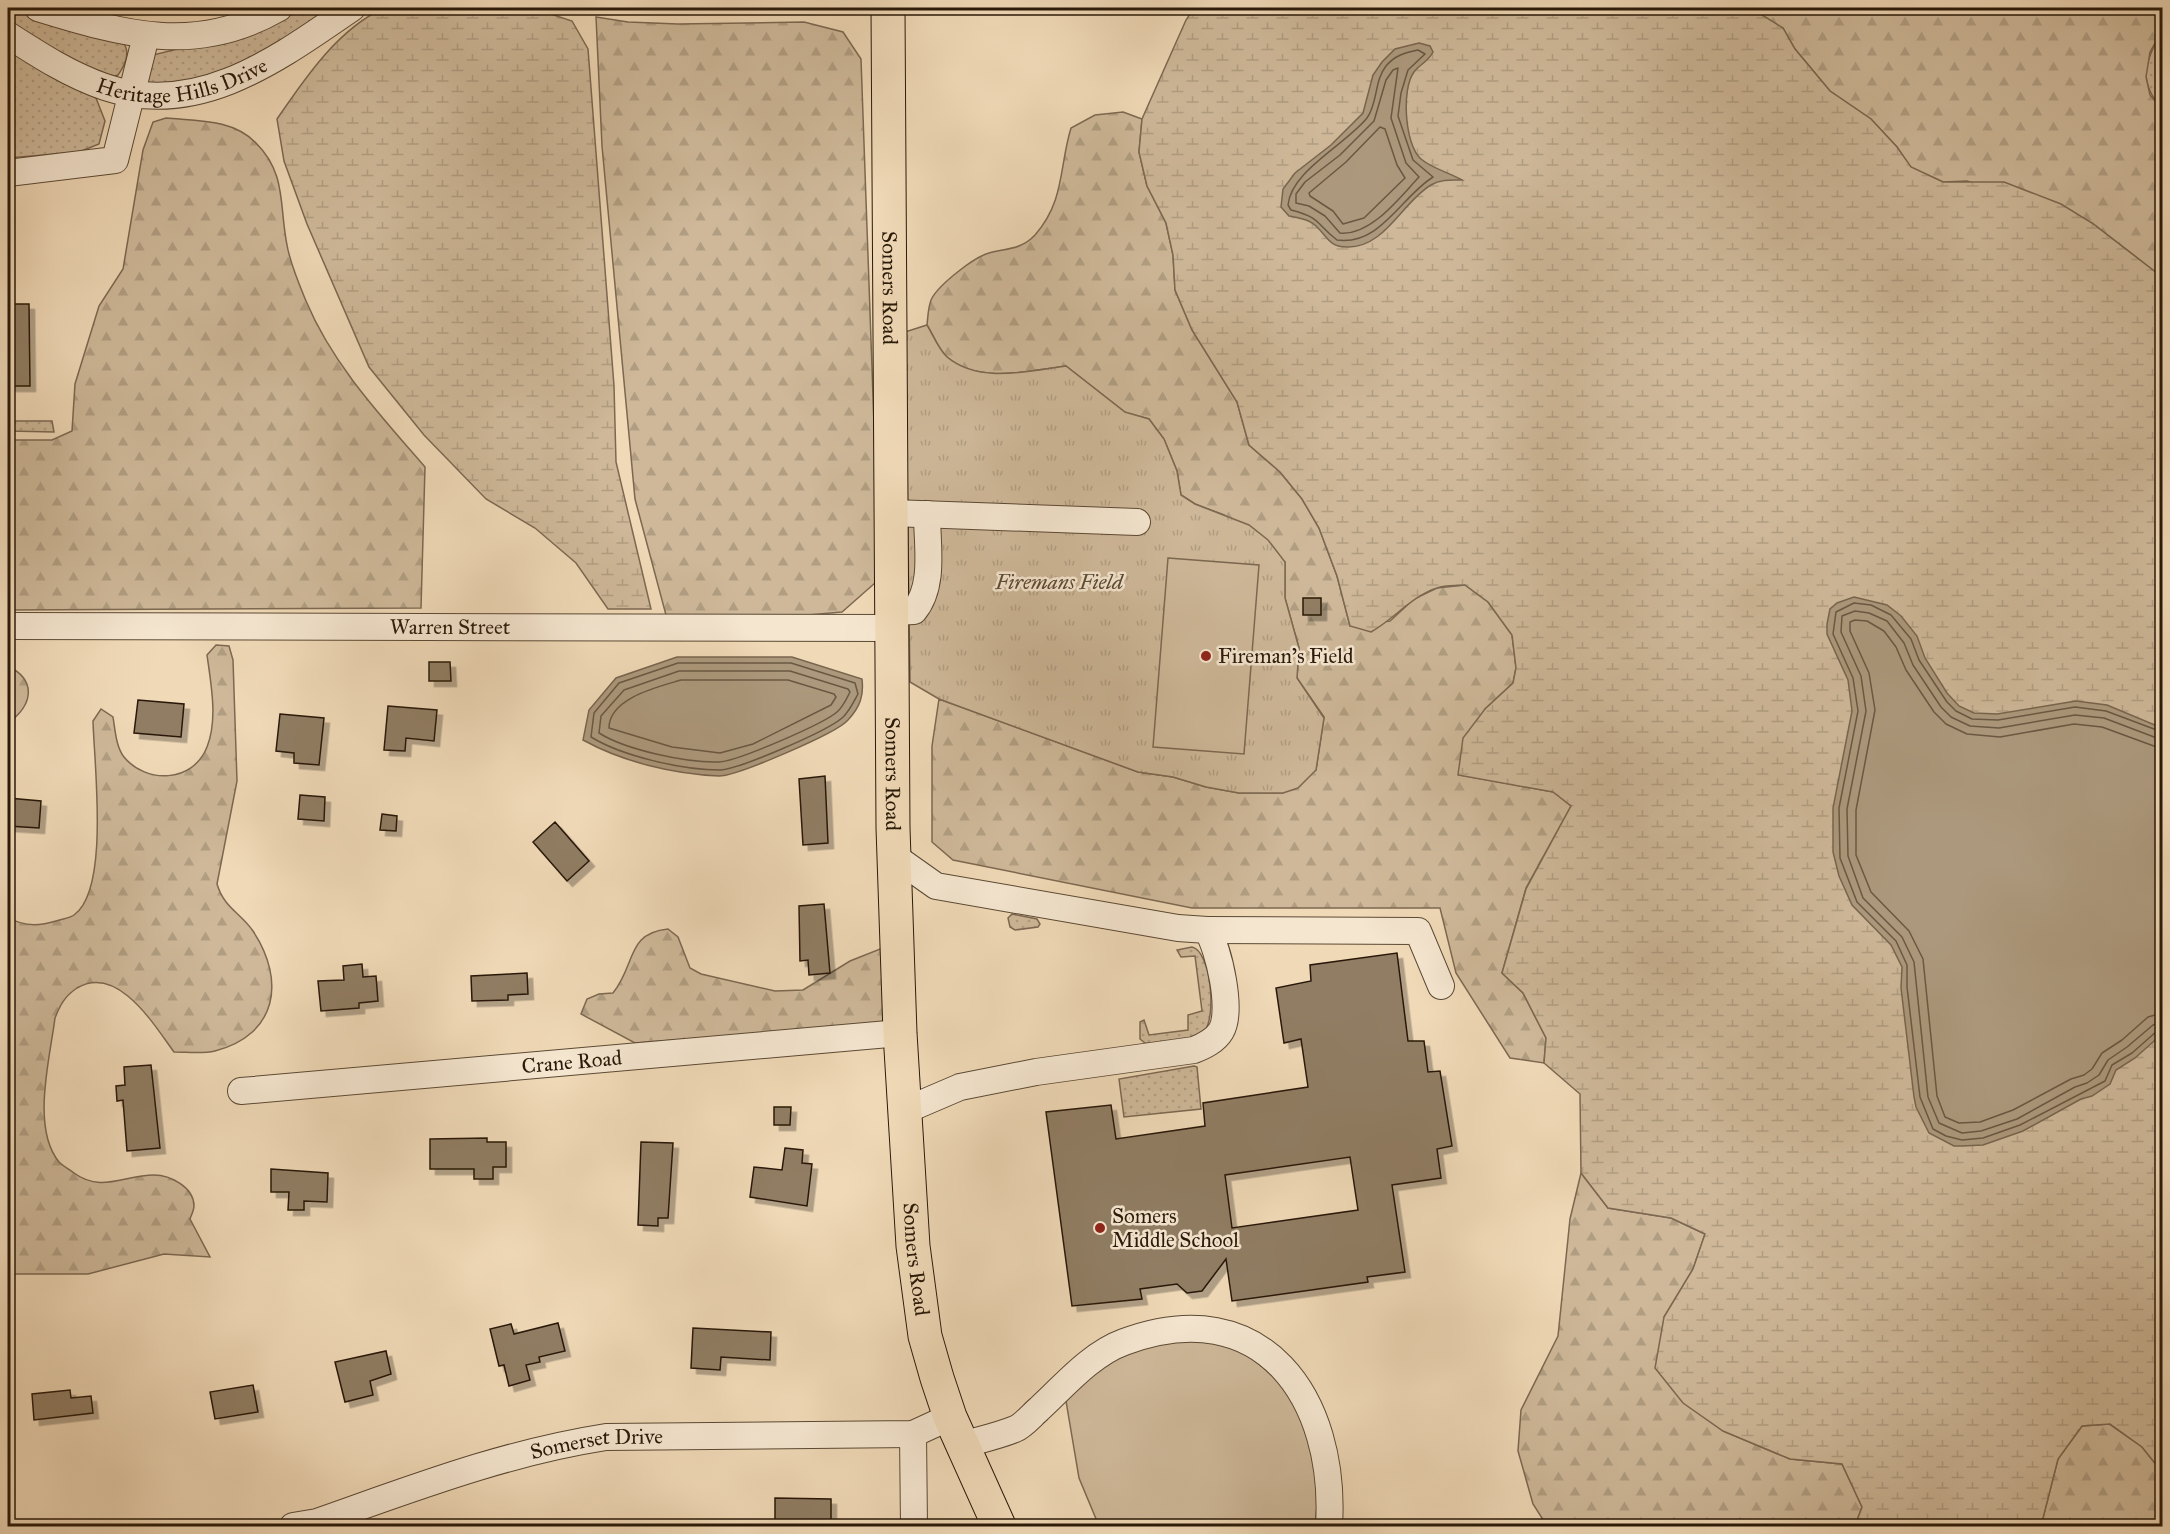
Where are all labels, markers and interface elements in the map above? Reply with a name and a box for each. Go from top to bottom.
street label: Heritage Hills Drive [93,52,272,109]
street label: Somers Road [876,231,903,346]
park label: Firemans Field [994,569,1125,595]
street label: Warren Street [390,614,511,640]
place label: Fireman's Field [1218,643,1354,669]
marker: Fireman's Field [1199,649,1213,663]
street label: Somers Road [879,717,906,831]
street label: Crane Road [521,1044,623,1079]
street label: Somers Road [897,1202,935,1318]
place label: Somers Middle School [1112,1203,1239,1253]
marker: Somers Middle School [1093,1221,1107,1235]
street label: Somerset Drive [527,1423,663,1465]

